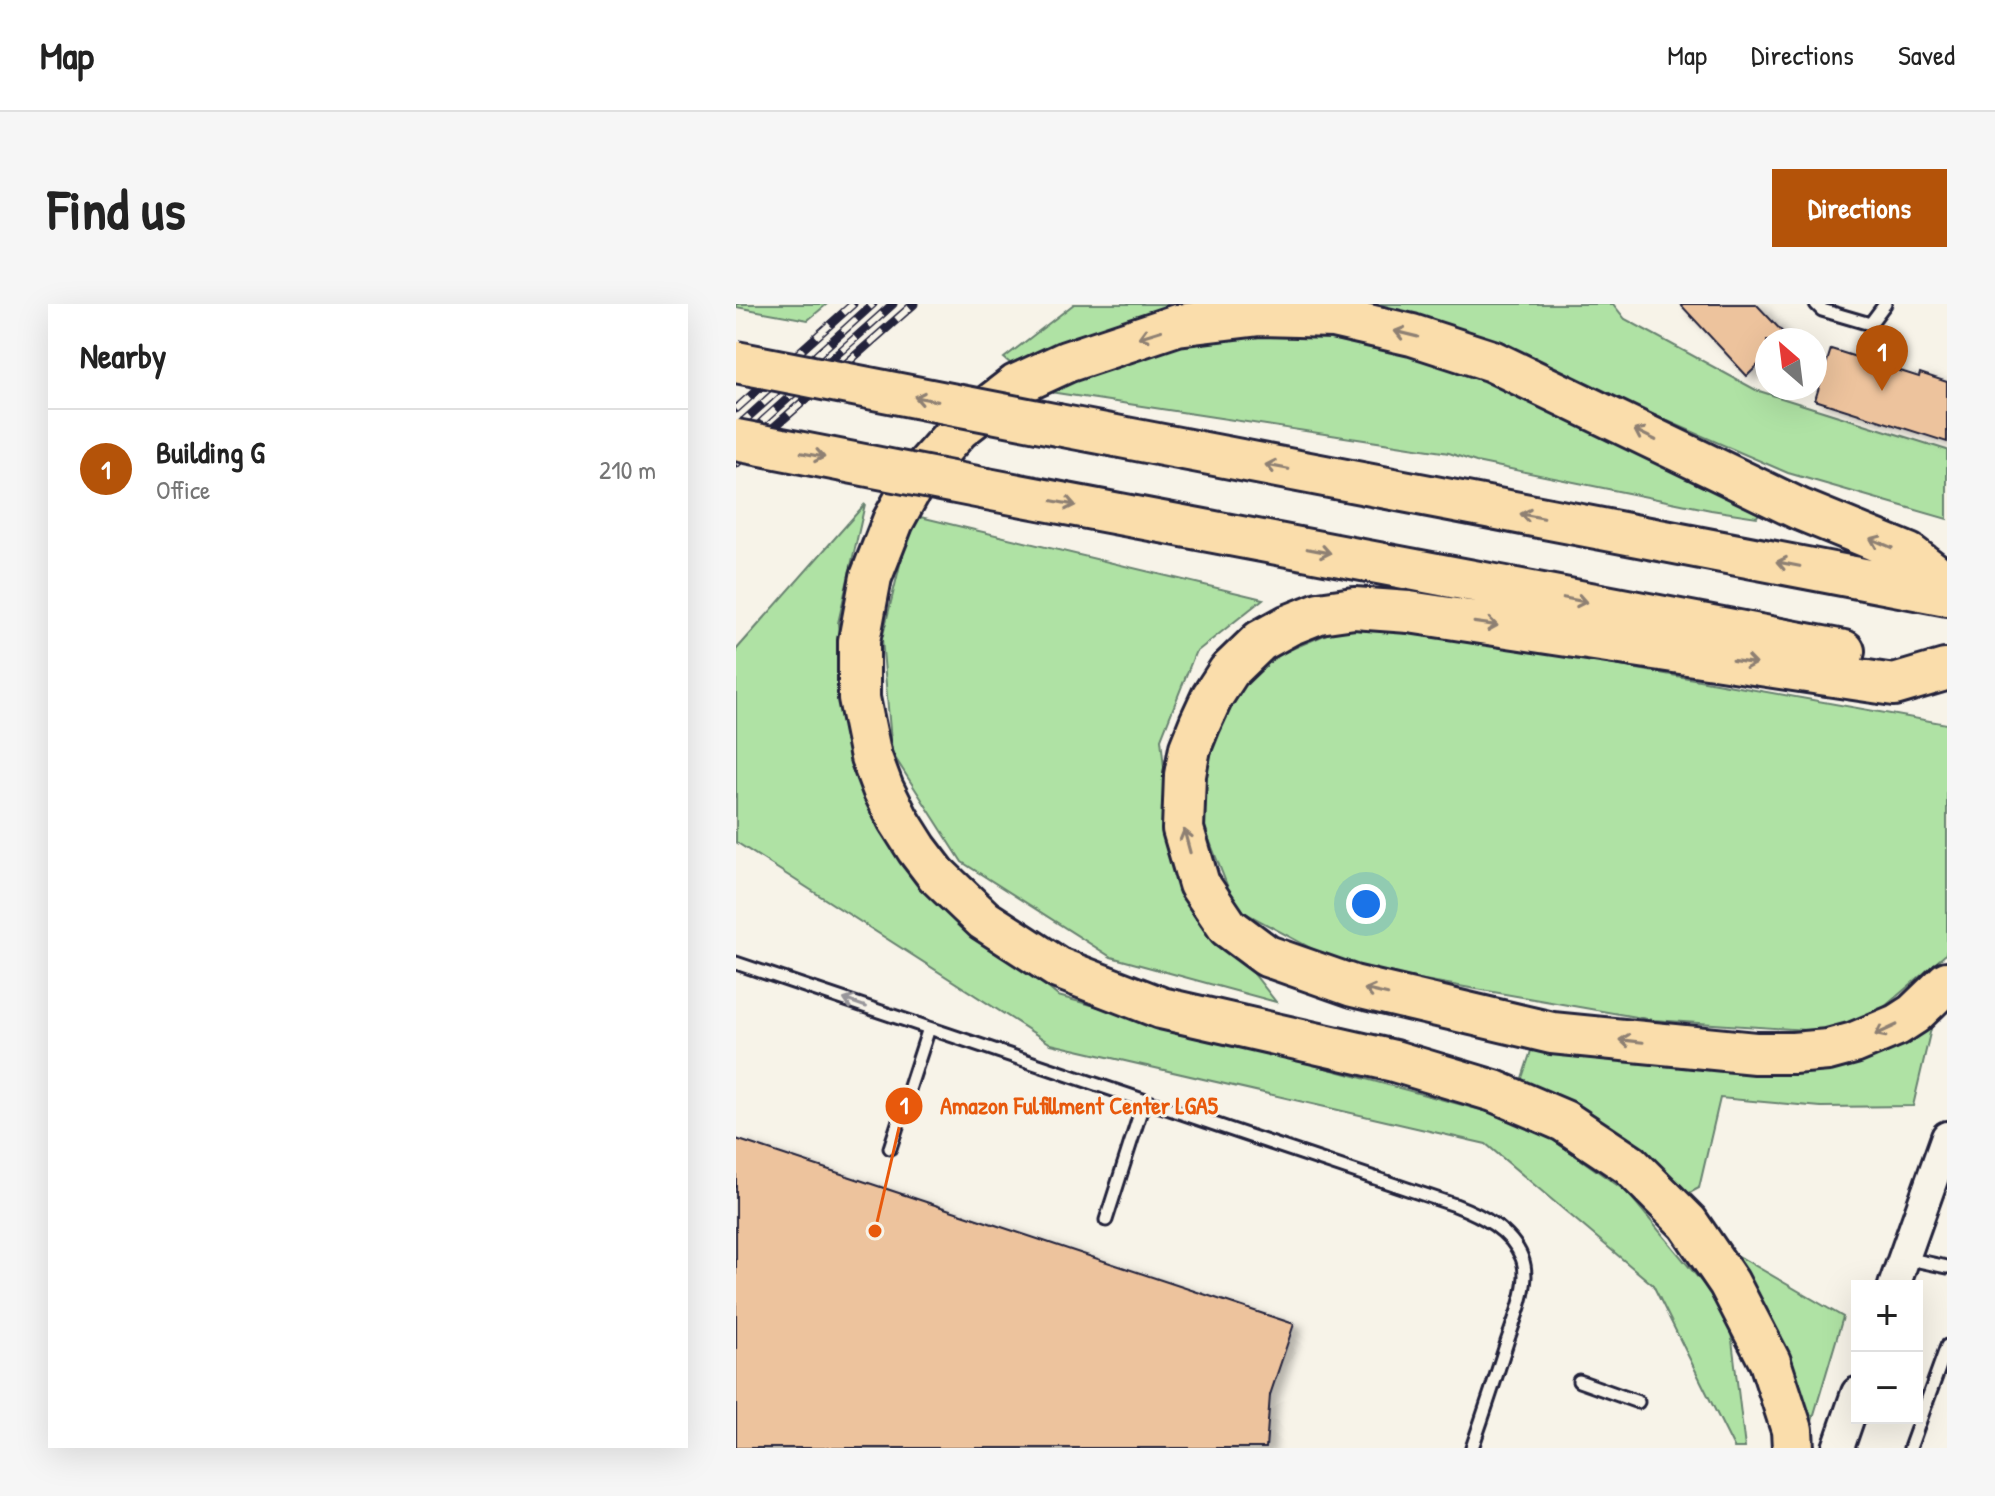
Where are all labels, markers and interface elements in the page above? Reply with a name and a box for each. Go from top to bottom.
text: Map [40,29,94,81]
text: Map [1667,36,1707,74]
text: Directions [1751,36,1854,74]
text: Saved [1898,36,1955,74]
button: Directions [1772,169,1947,247]
text: Find us [48,171,186,246]
pin: 1 [1856,325,1908,391]
one-way arrow [1393,326,1419,341]
one-way arrow [1137,327,1162,342]
north arrow [1755,328,1827,400]
text: Nearby [80,333,166,379]
one-way arrow [914,391,939,406]
one-way arrow [1633,427,1657,442]
text: Building G [156,432,265,472]
one-way arrow [799,448,825,463]
text: 1 [101,452,111,487]
text: 210 m [599,452,656,487]
one-way arrow [1265,459,1290,474]
text: Office [156,472,210,507]
one-way arrow [1050,496,1076,511]
one-way arrow [1520,507,1546,522]
one-way arrow [1869,535,1894,549]
one-way arrow [1306,545,1331,560]
one-way arrow [1776,556,1801,571]
one-way arrow [1561,593,1587,608]
one-way arrow [1473,617,1499,632]
one-way arrow [1730,655,1756,670]
one-way arrow [1178,829,1193,855]
your location [1346,884,1386,924]
one-way arrow [1364,984,1389,999]
one-way arrow [842,995,867,1010]
one-way arrow [1875,1023,1899,1038]
one-way arrow [1618,1033,1645,1048]
callout: Amazon Fulfillment Center LGA5 [884,1082,1234,1130]
text: 1 [900,1089,909,1121]
text: Amazon Fulfillment Center LGA5 [940,1089,1219,1121]
map controls [1851,1280,1923,1424]
button: + [1851,1280,1923,1352]
button: − [1851,1352,1923,1424]

